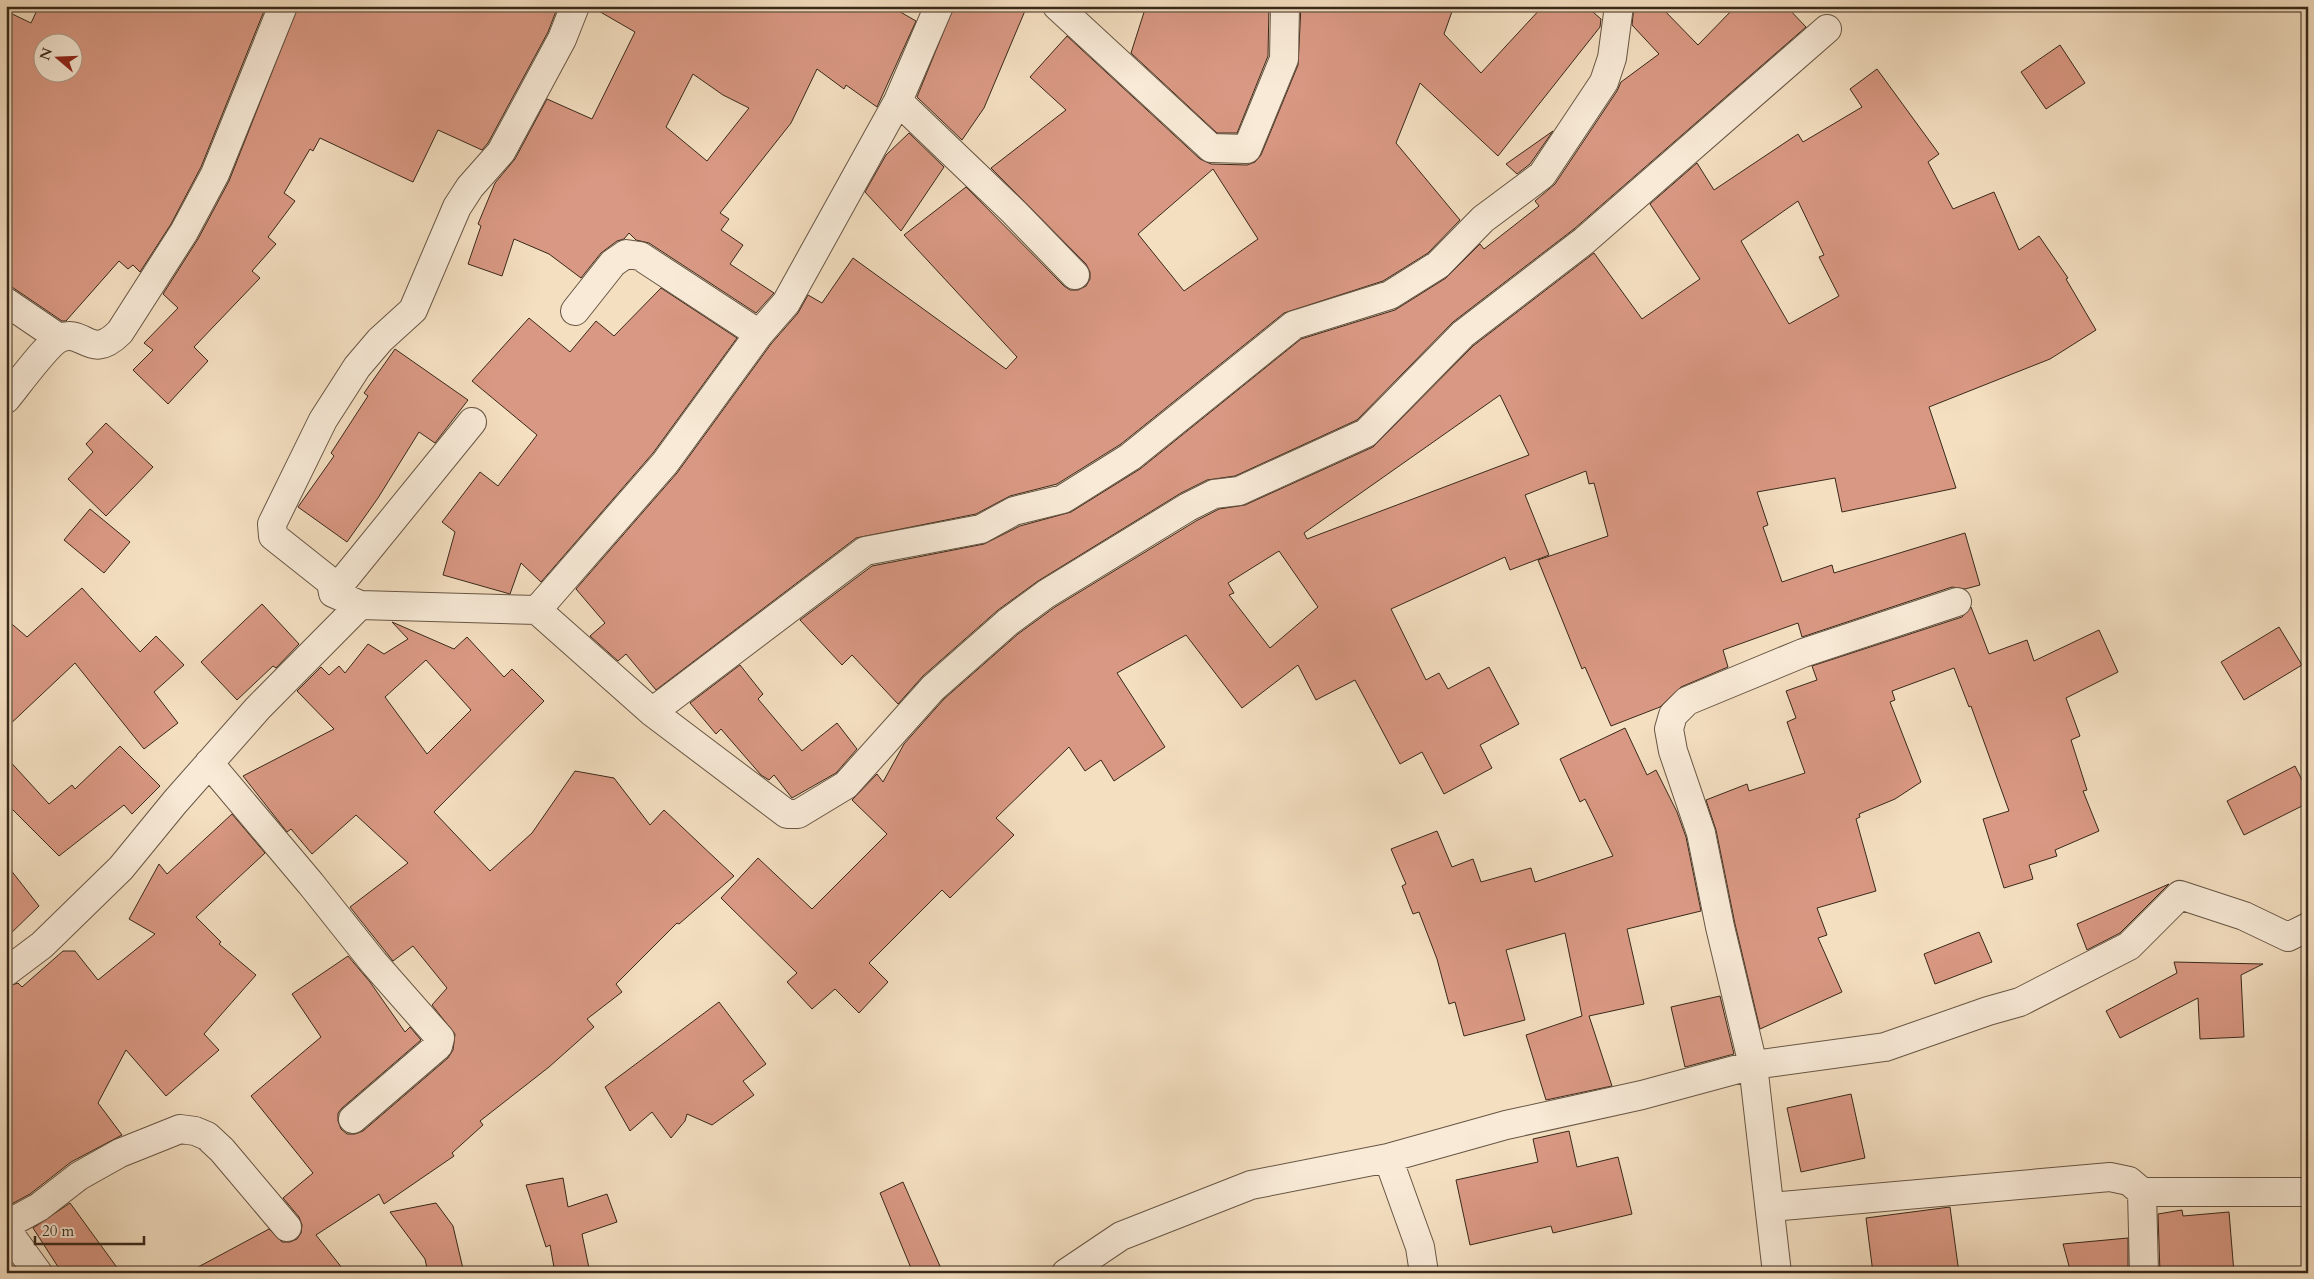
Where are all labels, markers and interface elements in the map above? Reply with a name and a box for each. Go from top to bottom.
north arrow [32,32,82,82]
text: N [35,45,57,63]
scale bar [35,1214,144,1246]
text: 20 m [42,1221,74,1241]

